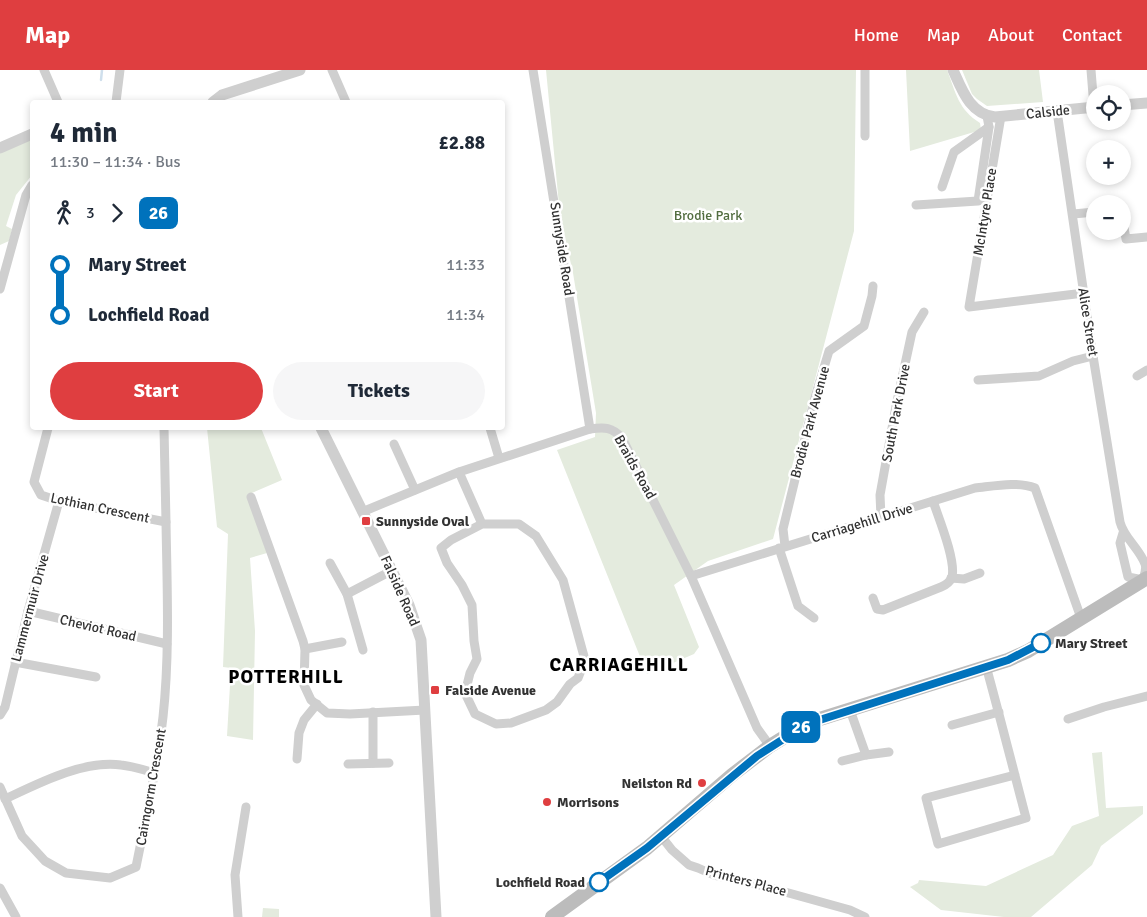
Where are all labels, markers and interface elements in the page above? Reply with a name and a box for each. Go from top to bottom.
text: Map [25,20,70,50]
text: Home [854,24,899,46]
text: Map [927,24,960,46]
text: About [988,24,1034,46]
text: Contact [1062,24,1122,46]
map controls [1086,85,1131,240]
button: locate [1086,85,1131,130]
street label: Calside [1025,101,1071,123]
text: 4 min [50,116,118,150]
text: £2.88 [439,131,485,155]
button: + [1086,140,1131,185]
text: 11:30 – 11:34 · Bus [50,152,181,172]
street label: McIntyre Place [970,167,1000,257]
button: − [1086,195,1131,240]
icon: walk [50,199,78,227]
icon: forward [103,199,131,227]
street label: Sunnyside Road [546,201,578,297]
text: 26 [149,202,168,224]
text: 3 [86,203,95,223]
park label: Brodie Park [674,207,742,224]
text: Mary Street [88,253,186,277]
text: 11:33 [446,255,485,275]
street label: Alice Street [1074,286,1102,358]
text: Lochfield Road [88,303,209,327]
text: 11:34 [446,305,485,325]
button: Start [50,362,263,420]
button: Tickets [273,362,485,420]
street label: South Park Drive [878,362,914,464]
street label: Brodie Park Avenue [787,364,833,480]
street label: Braids Road [610,432,660,502]
street label: Lothian Crescent [49,489,151,527]
street label: Carriagehill Drive [809,500,915,546]
place label: Sunnyside Oval [376,513,470,530]
marker: Sunnyside Oval [360,515,372,527]
street label: Lammermuir Drive [7,552,53,664]
street label: Falside Road [377,553,423,629]
street label: Cheviot Road [58,611,138,645]
marker: Mary Street [1031,633,1051,653]
place label: Mary Street [1055,635,1128,652]
district label: CARRIAGEHILL [549,653,689,677]
district label: POTTERHILL [228,665,344,689]
place label: Falside Avenue [445,682,536,699]
marker: Falside Avenue [429,684,441,696]
line badge: 26 [778,711,824,743]
text: 26 [791,716,811,738]
street label: Cairngorm Crescent [132,727,170,847]
place label: Neilston Rd [621,775,692,792]
marker: Neilston Rd [696,777,708,789]
place label: Morrisons [557,794,619,811]
marker: Morrisons [541,796,553,808]
street label: Printers Place [704,862,788,900]
marker: Lochfield Road [589,872,609,892]
place label: Lochfield Road [496,874,585,891]

